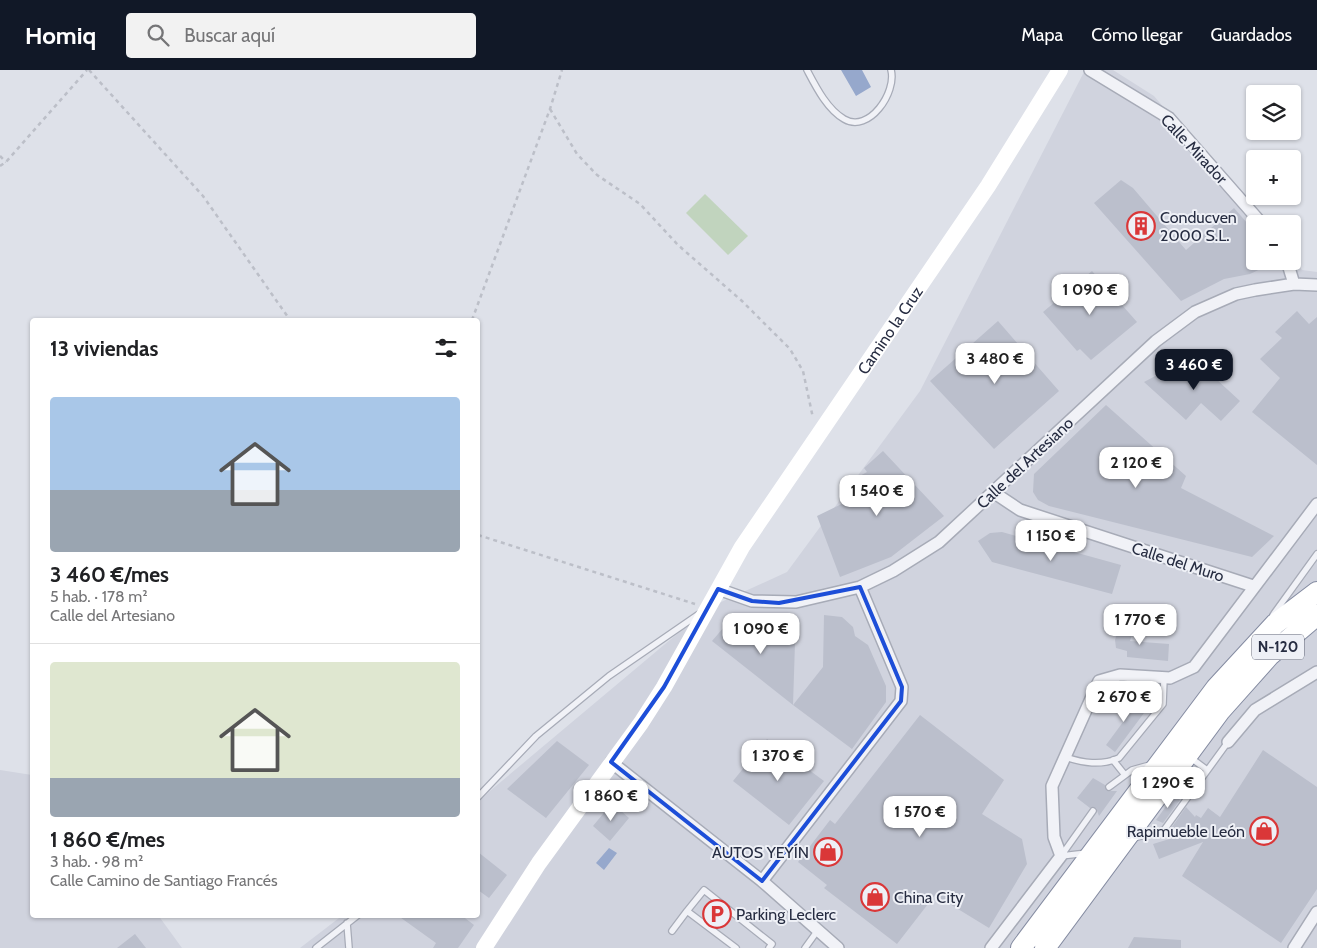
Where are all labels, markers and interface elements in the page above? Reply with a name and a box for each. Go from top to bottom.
search box [126,13,476,58]
text: Homiq [25,21,96,50]
icon: search [144,21,172,49]
text: Buscar aquí [184,24,275,47]
text: Mapa [1021,24,1063,46]
text: Cómo llegar [1091,24,1183,46]
text: Guardados [1211,24,1292,46]
map controls [1246,85,1301,270]
button: layers [1246,85,1301,140]
street label: Calle Mirador [1157,110,1232,188]
button: + [1246,150,1301,205]
place label: Conducven 2000 S.L. [1160,208,1237,245]
building icon: Conducven 2000 S.L. [1126,211,1156,241]
button: − [1246,215,1301,270]
pin: 1 090 € [1044,274,1136,316]
text: 1 090 € [1063,280,1117,299]
street label: Camino la Cruz [853,282,927,378]
icon: filters [432,334,460,362]
text: 13 viviendas [50,336,158,361]
pin: 3 480 € [949,342,1041,385]
pin: 3 460 € [1148,348,1240,391]
text: 3 480 € [967,349,1023,368]
text: 3 460 € [1166,355,1222,374]
street label: Calle del Artesiano [973,413,1077,513]
icon: home [210,429,300,519]
pin: 2 120 € [1090,446,1182,489]
text: 2 120 € [1110,453,1162,472]
pin: 1 540 € [831,474,923,517]
text: 1 540 € [850,481,904,500]
pin: 1 150 € [1005,520,1097,562]
text: 1 150 € [1026,526,1076,545]
street label: Calle del Muro [1129,538,1227,586]
text: 3 460 €/mes [50,562,169,587]
text: 5 hab. · 178 m² [50,587,148,606]
pin: 1 770 € [1094,604,1186,646]
text: Calle del Artesiano [50,606,175,625]
text: 1 770 € [1115,610,1165,629]
pin: 1 090 € [715,612,807,655]
text: 1 090 € [734,619,788,638]
road number: N-120 [1252,634,1304,660]
pin: 2 670 € [1078,680,1170,723]
text: 2 670 € [1097,687,1151,706]
icon: home [210,695,300,785]
pin: 1 370 € [732,740,824,782]
text: 1 370 € [752,746,804,765]
pin: 1 290 € [1122,766,1214,809]
text: 1 290 € [1142,773,1194,792]
pin: 1 860 € [565,780,657,822]
text: 1 860 € [584,786,638,805]
pin: 1 570 € [874,796,966,838]
text: 1 570 € [894,802,946,821]
shop icon: Rapimueble León [1249,816,1279,846]
place label: Rapimueble León [1127,822,1245,841]
text: 1 860 €/mes [50,827,165,852]
shop icon: AUTOS YEYÍN [813,837,843,867]
place label: AUTOS YEYÍN [712,843,809,862]
text: 3 hab. · 98 m² [50,852,143,871]
text: Calle Camino de Santiago Francés [50,871,278,890]
shop icon: China City [860,882,890,912]
place label: China City [894,888,963,907]
parking icon: Parking Leclerc [702,899,732,929]
place label: Parking Leclerc [736,905,836,924]

